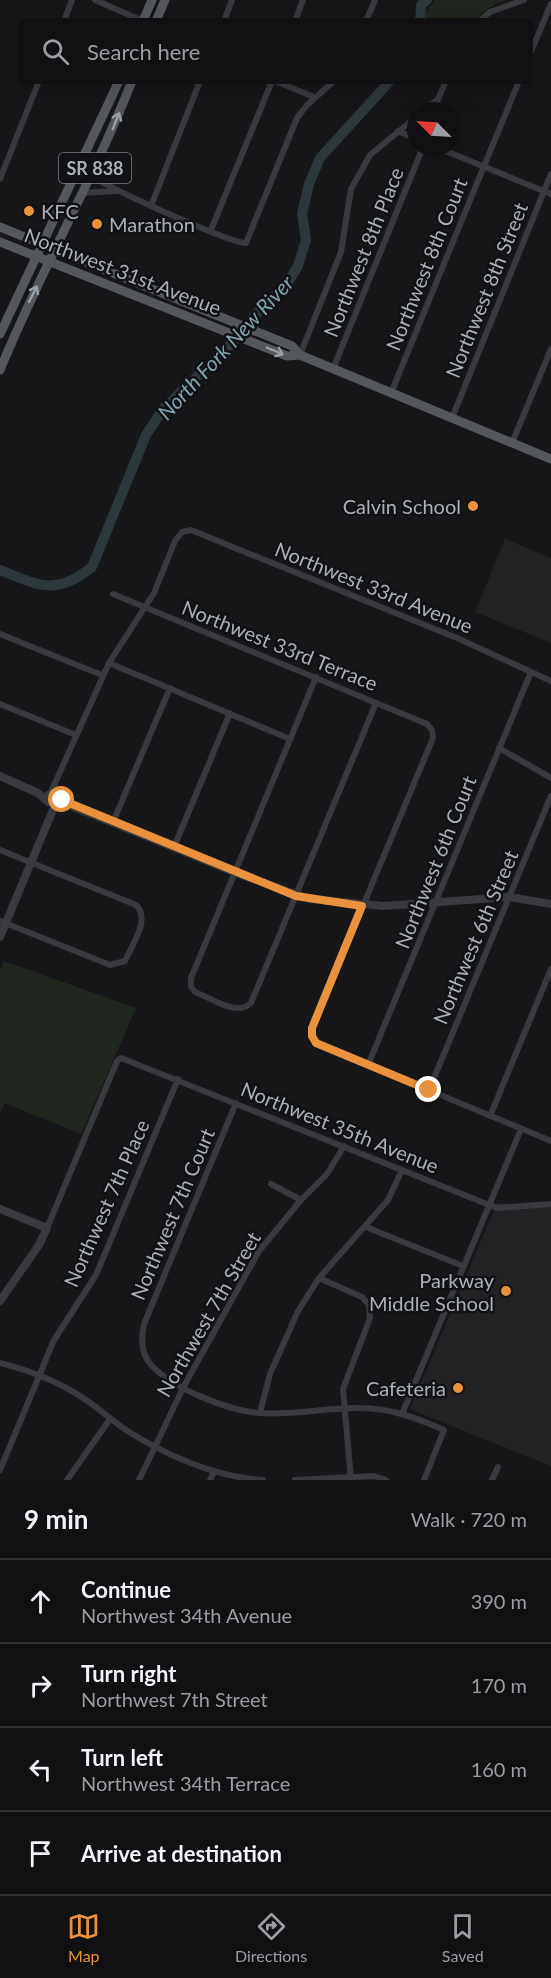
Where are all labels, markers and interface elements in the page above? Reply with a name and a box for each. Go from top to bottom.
search box [18,18,533,84]
icon: search [39,35,72,68]
text: Search here [87,38,200,65]
north arrow [407,102,461,156]
one-way arrow [111,112,122,131]
road number: SR 838 [59,153,131,183]
street label: Northwest 8th Place [318,164,408,340]
street label: Northwest 8th Court [380,174,472,354]
place label: KFC [41,199,79,223]
street label: Northwest 8th Street [440,199,532,381]
marker: KFC [22,204,36,218]
place label: Marathon [109,212,195,236]
marker: Marathon [90,217,104,231]
street label: Northwest 31st Avenue [21,222,225,320]
water label: North Fork New River [152,269,299,424]
one-way arrow [28,285,40,303]
one-way arrow [266,346,284,357]
place label: Calvin School [343,494,461,518]
marker: Calvin School [466,499,480,513]
street label: Northwest 33rd Avenue [272,536,476,638]
street label: Northwest 33rd Terrace [179,595,381,695]
street label: Northwest 6th Court [389,772,481,952]
route start [48,786,74,812]
street label: Northwest 6th Street [427,846,523,1028]
street label: Northwest 35th Avenue [238,1076,442,1178]
route end [415,1076,441,1102]
street label: Northwest 7th Place [58,1116,154,1290]
street label: Northwest 7th Court [125,1125,219,1303]
street label: Northwest 7th Street [151,1227,265,1401]
place label: Parkway Middle School [369,1268,495,1315]
marker: Parkway Middle School [499,1284,513,1298]
place label: Cafeteria [366,1376,446,1400]
marker: Cafeteria [451,1381,465,1395]
text: 9 min [24,1503,88,1535]
text: Walk · 720 m [411,1507,527,1531]
text: Continue [81,1576,171,1603]
icon: ahead [24,1585,57,1618]
text: 390 m [471,1589,527,1613]
text: Northwest 34th Avenue [81,1603,292,1627]
text: Turn right [81,1660,176,1687]
icon: right [24,1669,57,1702]
text: 170 m [471,1673,527,1697]
text: Northwest 7th Street [81,1687,268,1711]
text: Turn left [81,1744,163,1771]
icon: left [24,1753,57,1786]
text: 160 m [471,1757,527,1781]
text: Northwest 34th Terrace [81,1771,290,1795]
icon: arrive [24,1837,57,1870]
text: Arrive at destination [81,1840,282,1867]
tab: Map [67,1910,100,1965]
tab: Directions [235,1910,307,1965]
tab: Saved [442,1910,484,1965]

